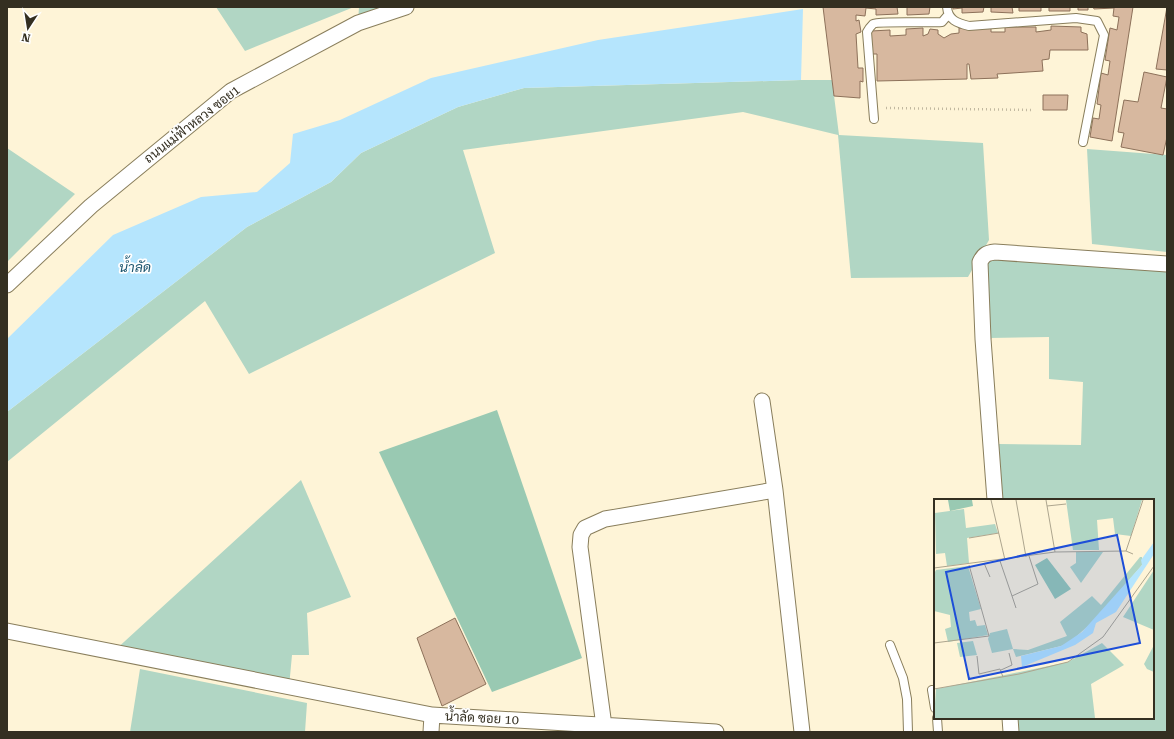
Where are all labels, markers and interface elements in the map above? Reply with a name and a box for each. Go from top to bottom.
north arrow [8,8,48,48]
text: N [20,30,32,45]
street label: ถนนแม่ฟ้าหลวง ซอย1 [140,80,243,166]
water label: น้ำลัด [119,255,151,275]
inset map [934,499,1154,719]
street label: น้ำลัด ซอย 10 [445,704,520,727]

